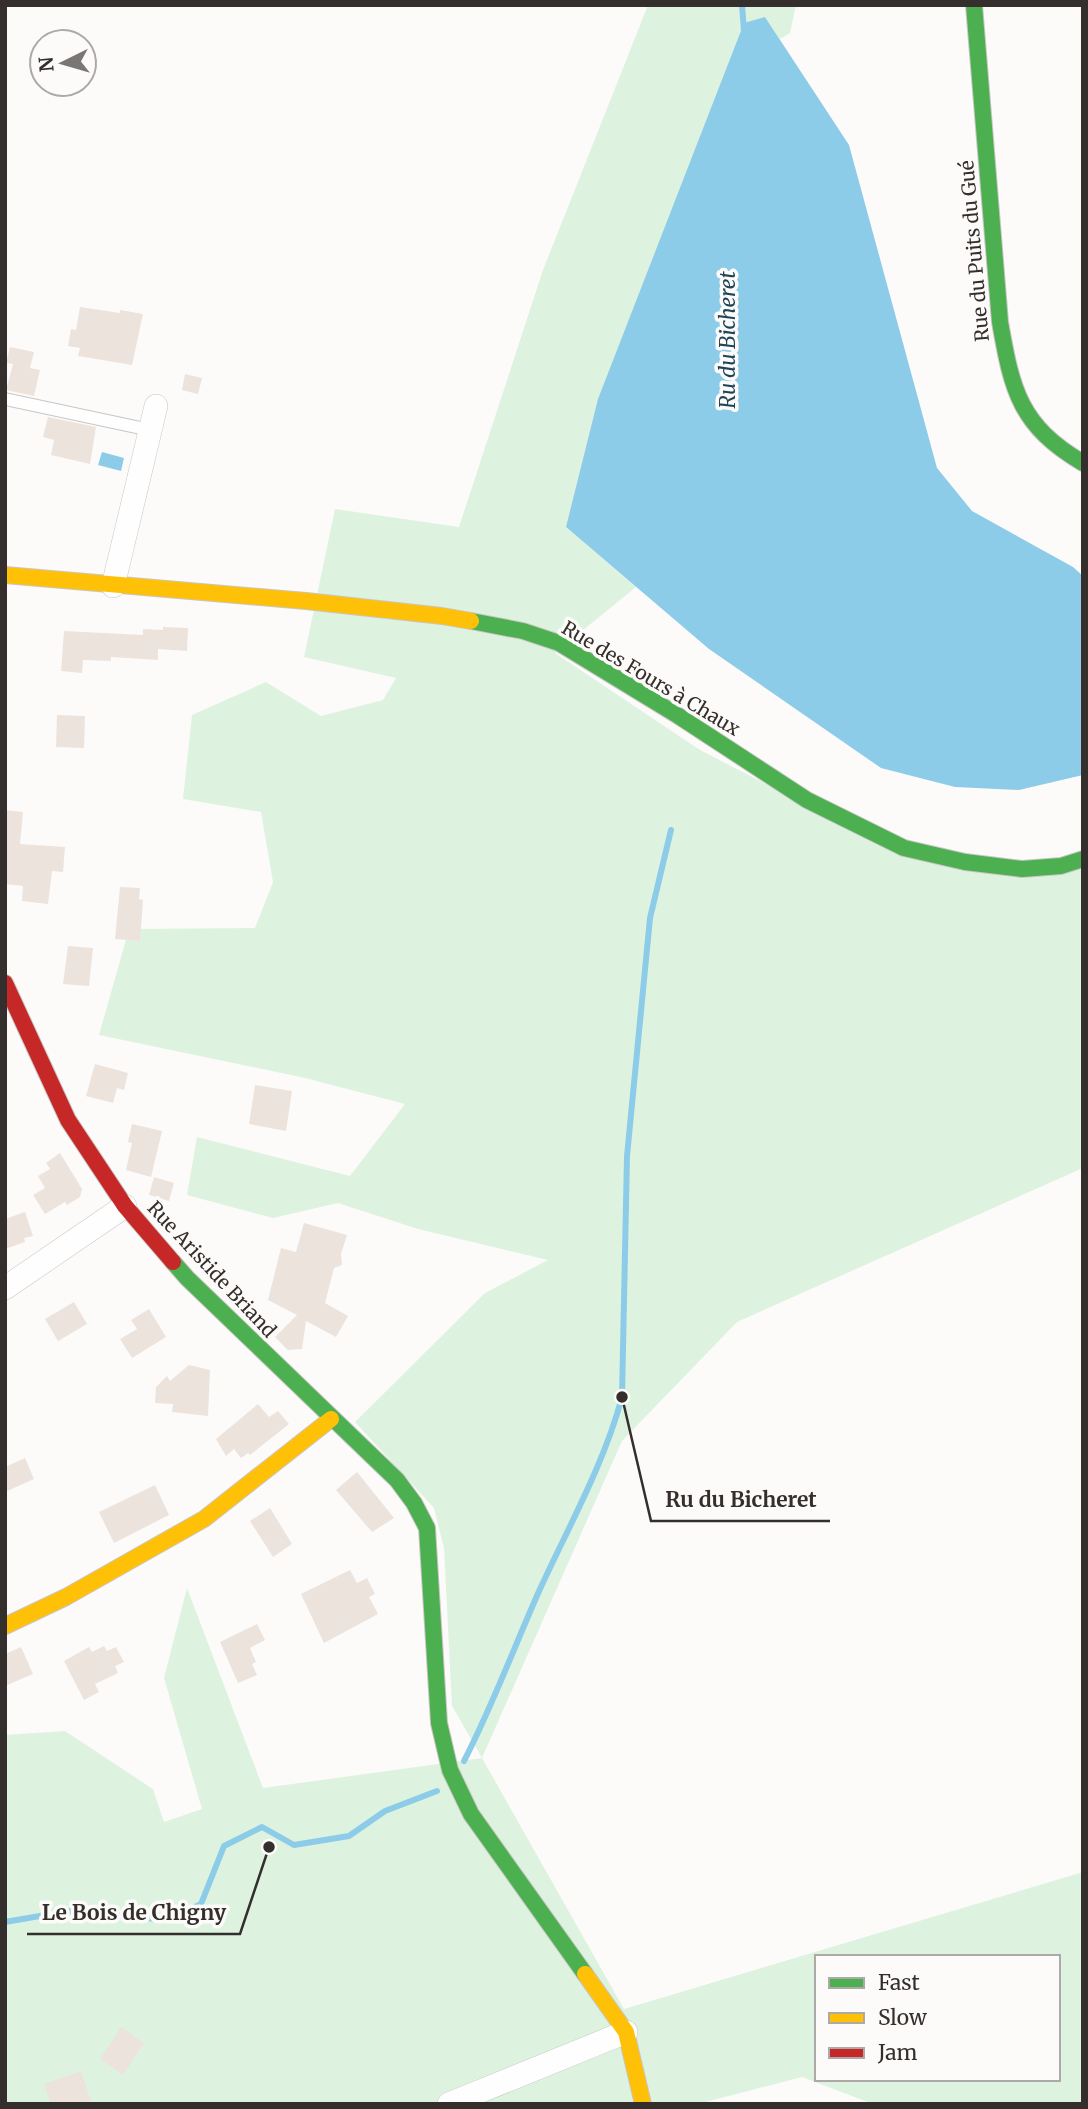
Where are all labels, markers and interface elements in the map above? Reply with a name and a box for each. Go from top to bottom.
north arrow [28,28,98,98]
text: N [33,56,59,73]
street label: Rue du Puits du Gué [954,159,994,343]
water label: Ru du Bicheret [714,271,741,409]
street label: Rue des Fours à Chaux [558,615,745,741]
street label: Rue Aristide Briand [143,1196,281,1342]
callout: Ru du Bicheret [651,1479,830,1521]
text: Ru du Bicheret [665,1486,817,1513]
callout: Le Bois de Chigny [27,1892,240,1934]
text: Le Bois de Chigny [42,1899,227,1926]
legend [815,1955,1060,2081]
text: Fast [878,1969,920,1996]
text: Slow [878,2004,927,2031]
text: Jam [877,2039,917,2066]

